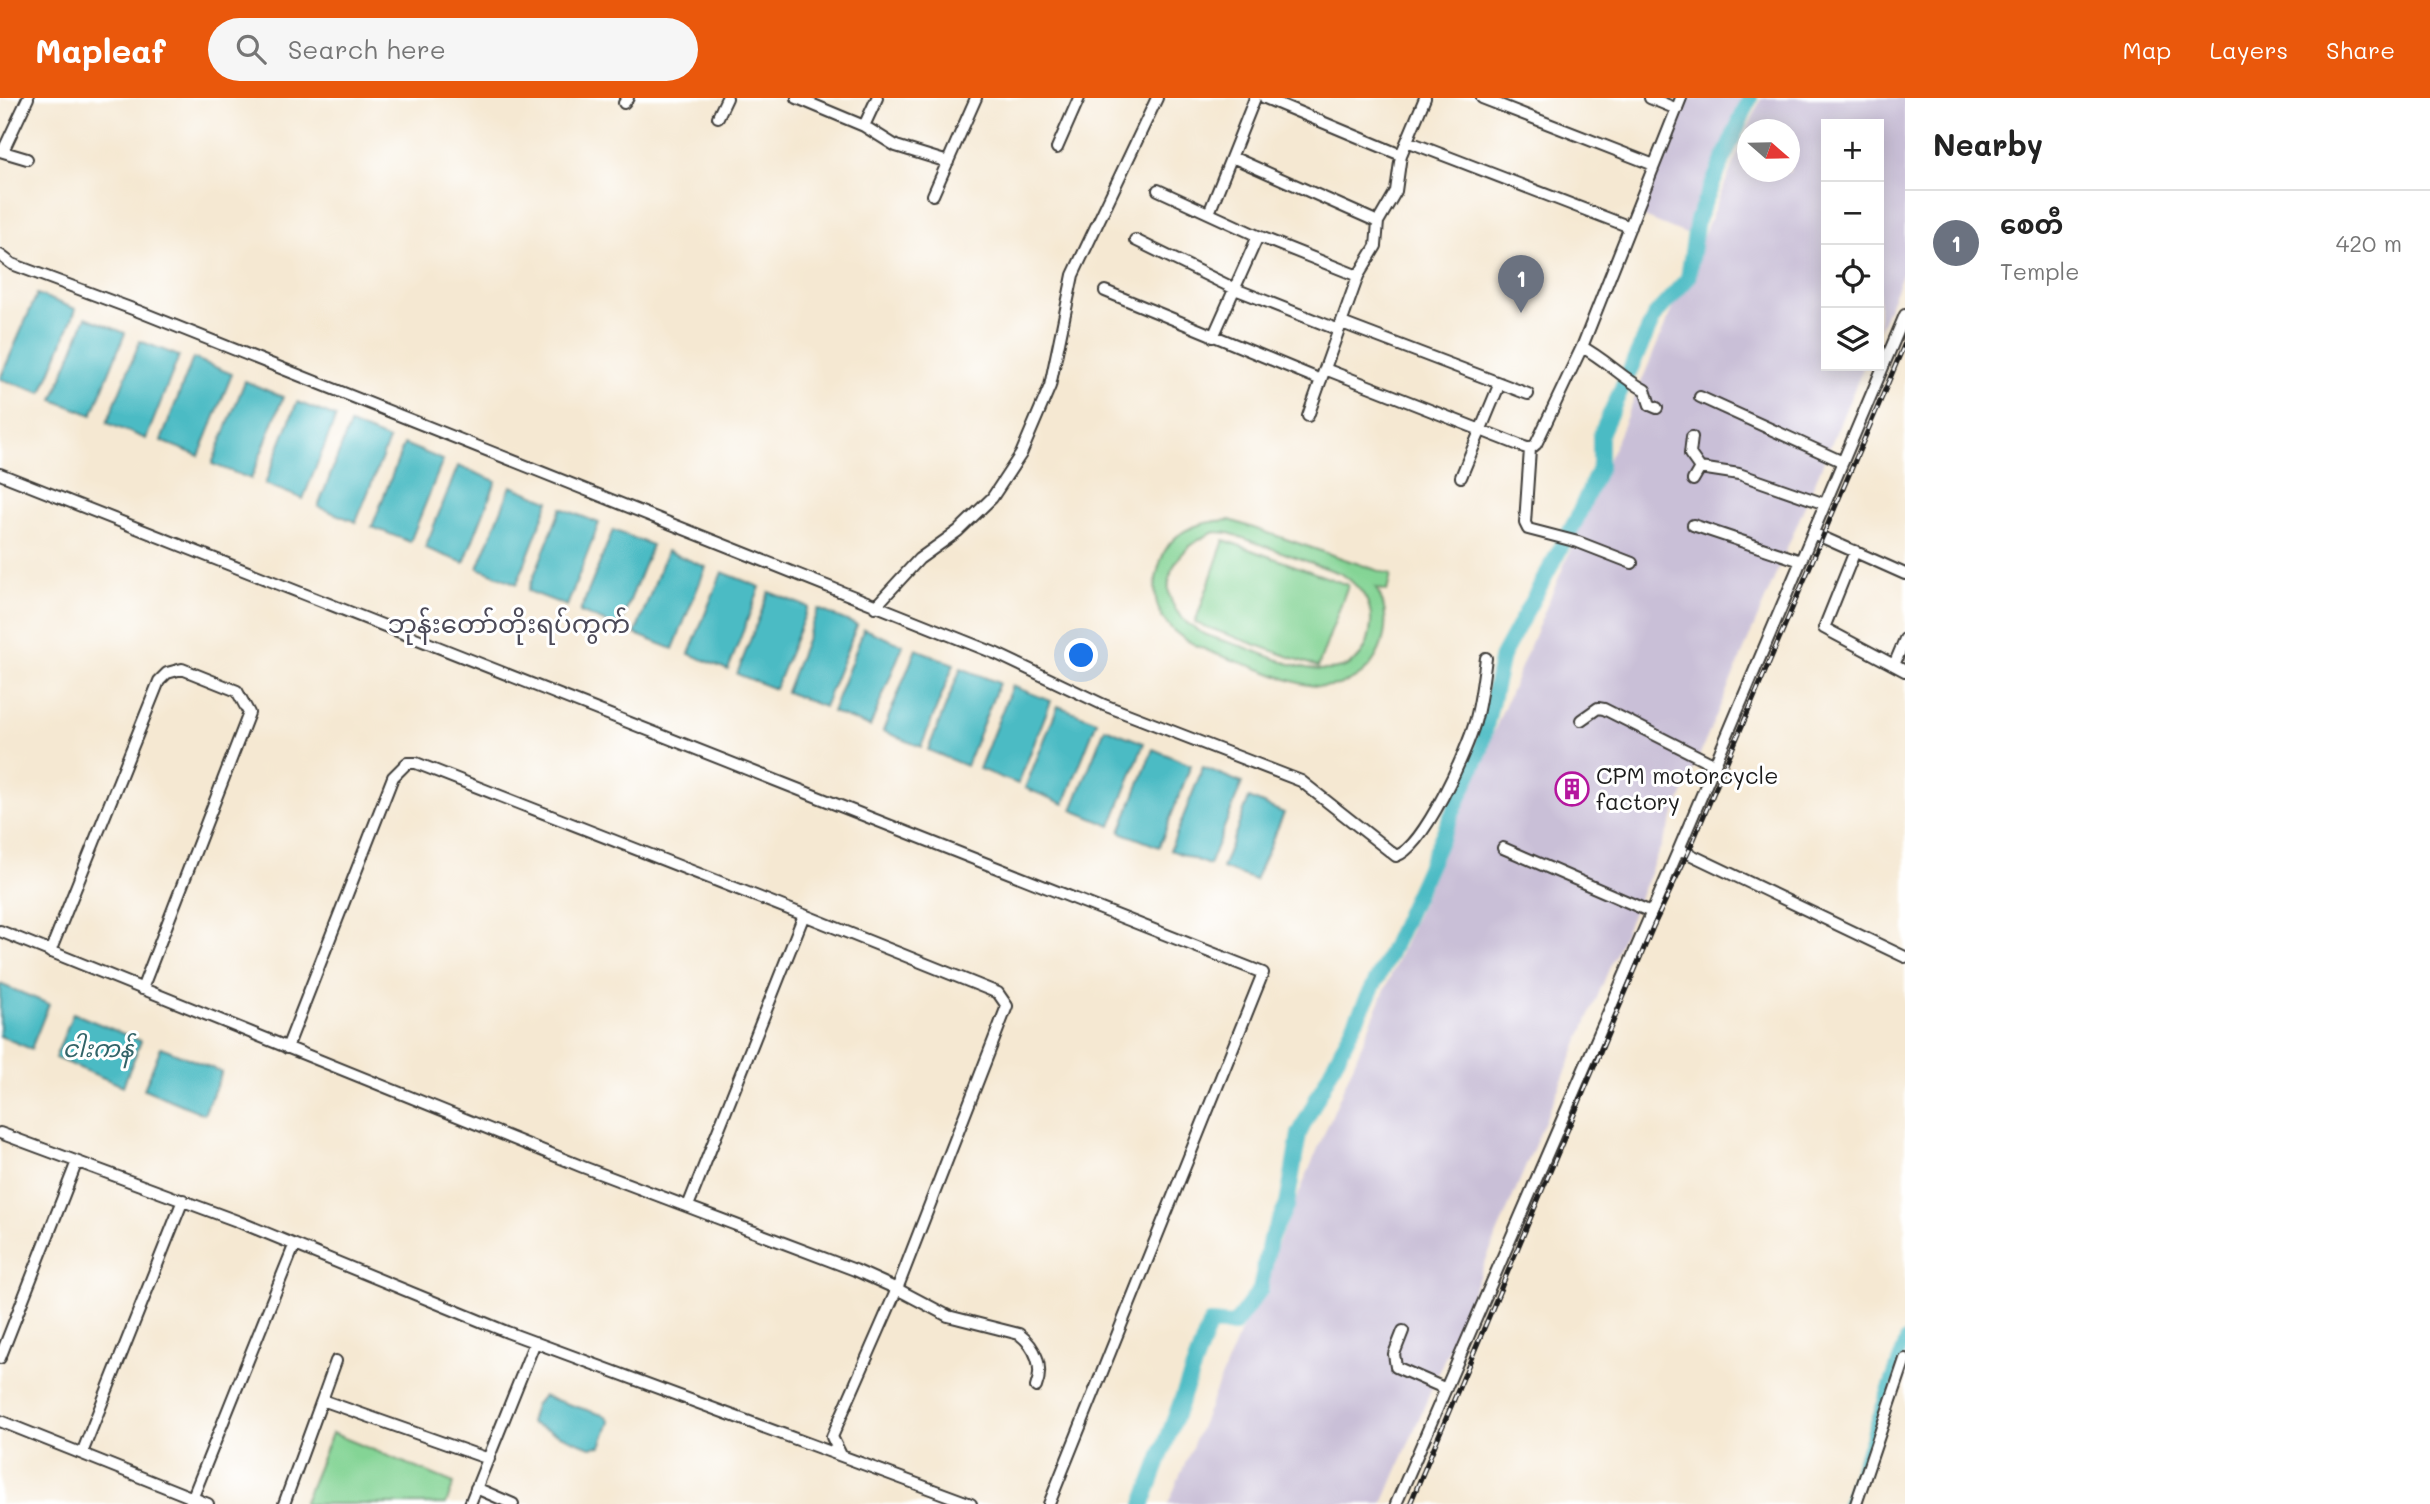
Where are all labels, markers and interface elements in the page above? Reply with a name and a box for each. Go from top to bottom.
search box [208,18,698,81]
text: Mapleaf [35,28,166,71]
icon: search [232,30,270,68]
text: Search here [288,32,446,66]
text: Map [2123,34,2171,65]
text: Layers [2209,34,2288,65]
text: Share [2326,34,2395,65]
north arrow [1737,119,1800,182]
map controls [1821,119,1884,371]
button: + [1821,119,1884,182]
text: Nearby [1933,124,2043,164]
button: − [1821,182,1884,245]
text: စေတီ [2000,207,2063,241]
text: 1 [1951,228,1961,258]
text: 420 m [2336,228,2402,258]
button: locate [1821,245,1884,308]
pin: 1 [1498,255,1544,313]
text: Temple [2000,256,2080,286]
button: layers [1821,308,1884,371]
district label: ဘုန်းတော်တိုးရပ်ကွက် [388,606,630,645]
your location [1064,638,1098,672]
place label: CPM motorcycle factory [1596,760,1779,816]
building icon: CPM motorcycle factory [1553,770,1591,808]
water label: ငါးကန် [63,1032,137,1069]

